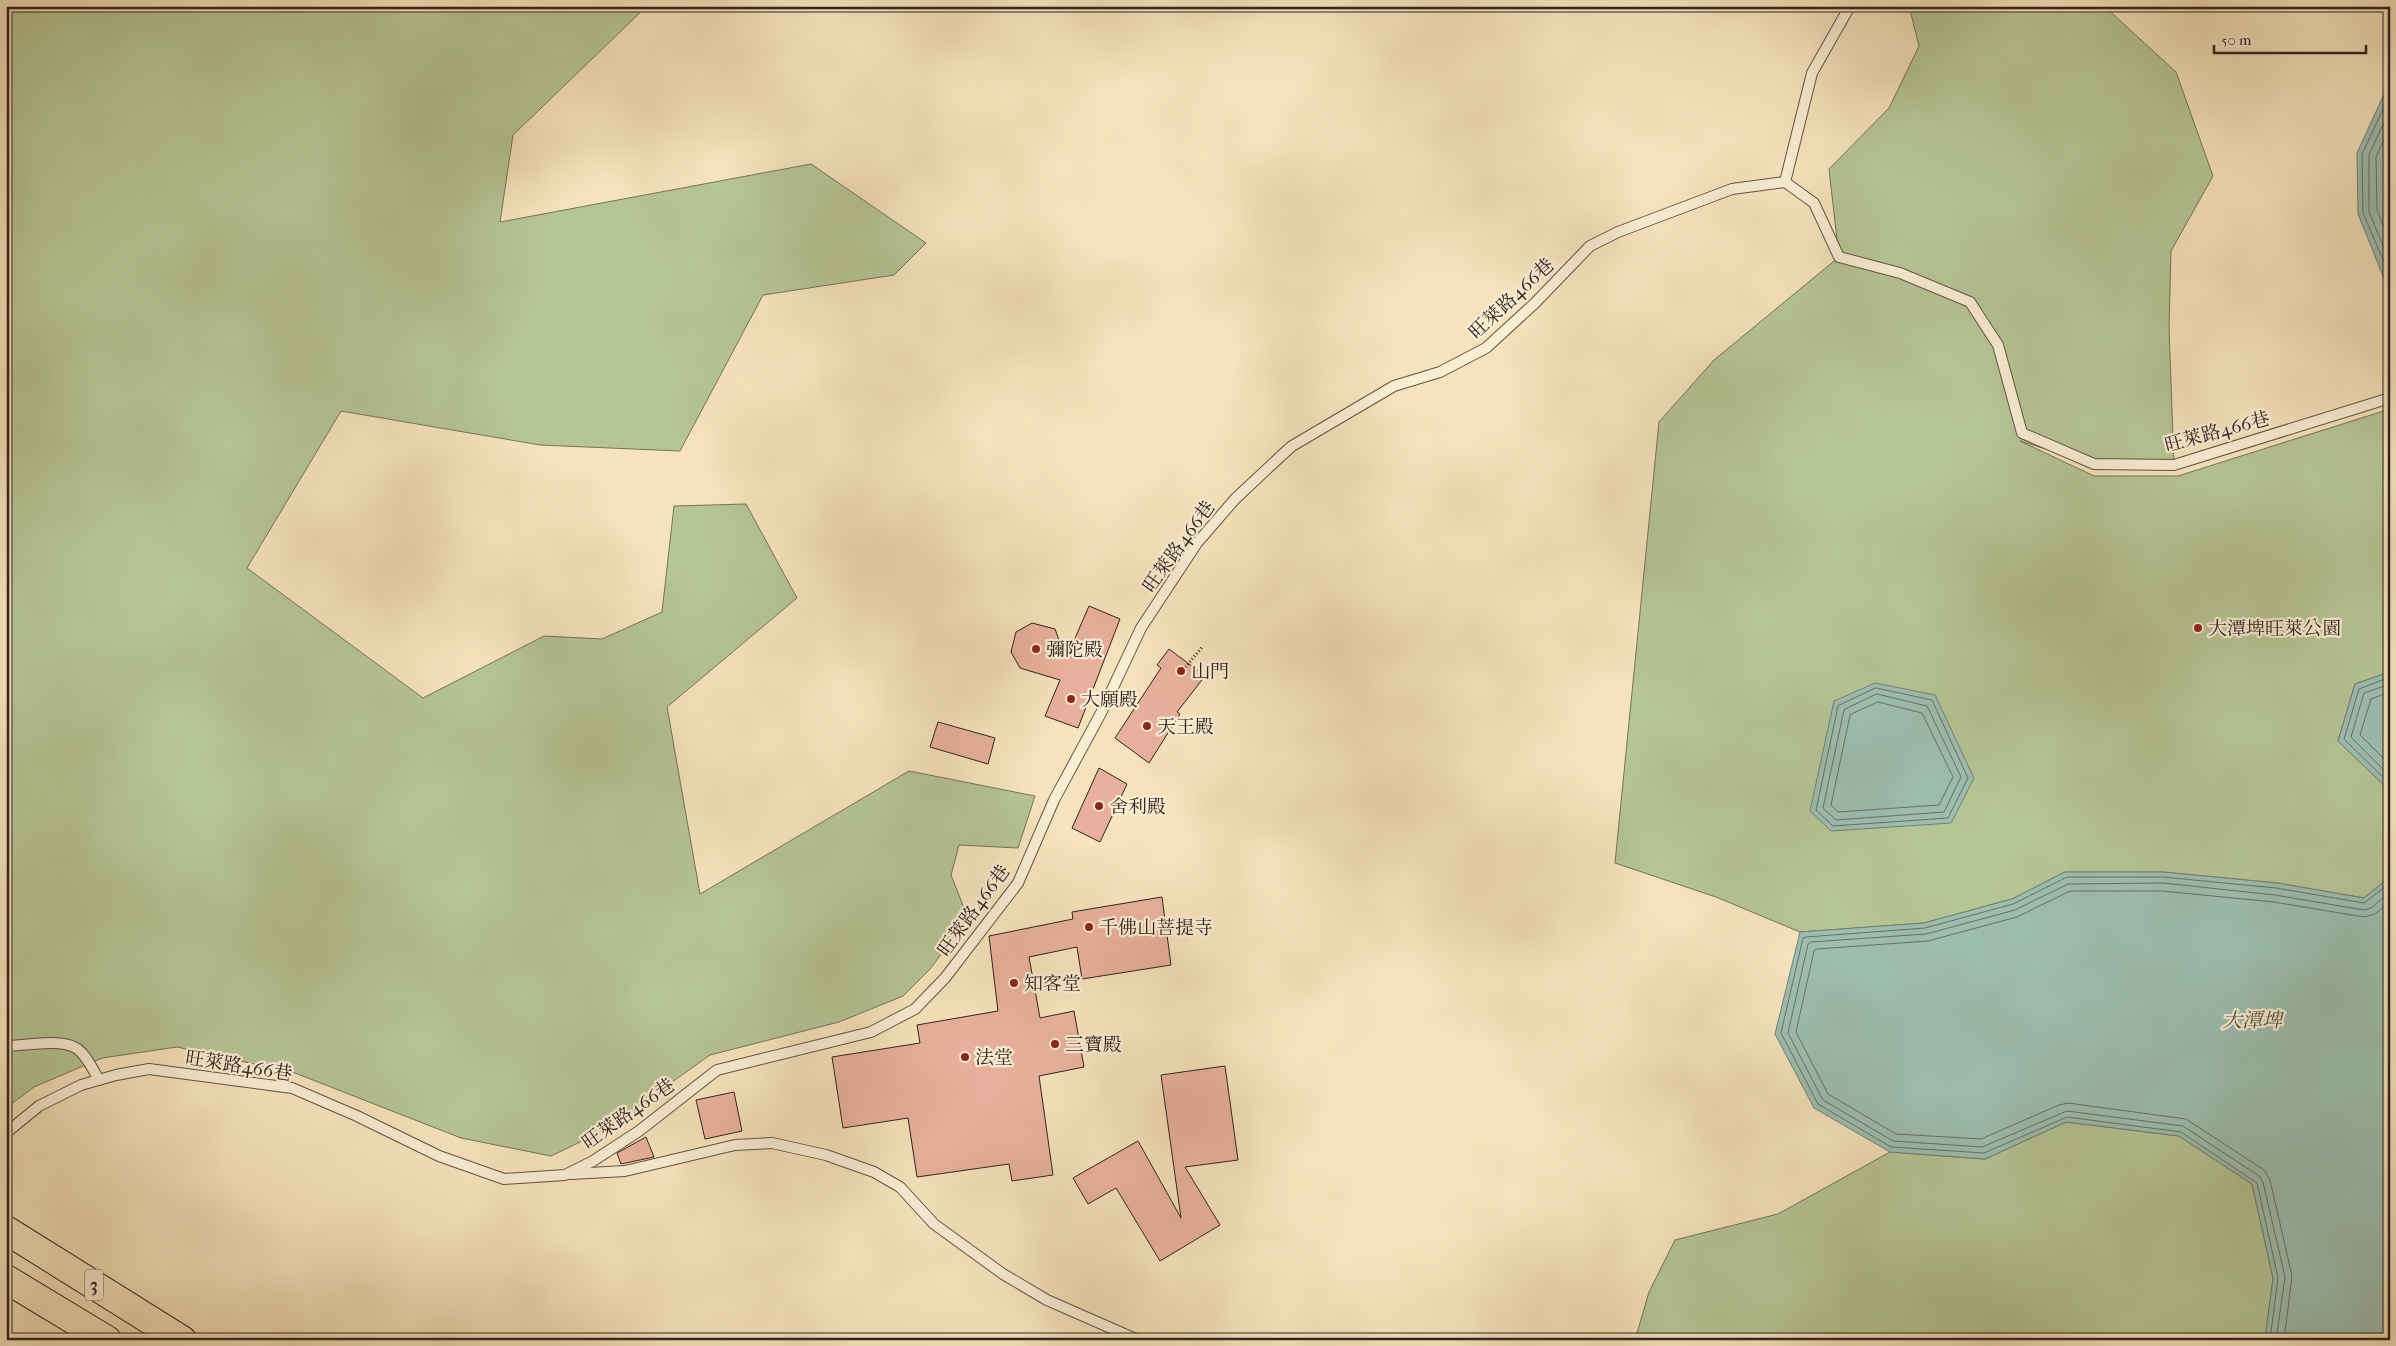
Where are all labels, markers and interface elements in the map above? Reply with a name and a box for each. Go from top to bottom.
scale bar [2214,22,2366,54]
text: 50 m [2221,31,2252,49]
street label: 旺萊路466巷 [1465,254,1559,344]
street label: 旺萊路466巷 [2162,407,2272,457]
street label: 旺萊路466巷 [1138,497,1219,597]
place label: 大潭埤旺萊公園 [2208,618,2341,640]
marker: 大潭埤旺萊公園 [2192,622,2204,634]
place label: 彌陀殿 [1046,639,1103,661]
marker: 彌陀殿 [1030,643,1042,655]
place label: 山門 [1191,661,1229,683]
marker: 山門 [1175,665,1187,677]
place label: 大願殿 [1081,689,1138,711]
marker: 大願殿 [1065,693,1077,705]
place label: 天王殿 [1157,716,1214,738]
marker: 天王殿 [1141,720,1153,732]
place label: 舍利殿 [1109,796,1166,818]
marker: 舍利殿 [1093,800,1105,812]
street label: 旺萊路466巷 [933,861,1014,961]
place label: 千佛山菩提寺 [1099,917,1213,939]
marker: 千佛山菩提寺 [1083,921,1095,933]
place label: 知客堂 [1024,973,1081,995]
marker: 知客堂 [1008,977,1020,989]
water label: 大潭埤 [2222,1009,2285,1032]
place label: 三寶殿 [1065,1034,1122,1056]
marker: 三寶殿 [1049,1038,1061,1050]
street label: 旺萊路466巷 [184,1047,294,1085]
place label: 法堂 [975,1047,1013,1069]
marker: 法堂 [959,1051,971,1063]
street label: 旺萊路466巷 [578,1074,679,1154]
road number: 3 [85,1270,103,1300]

